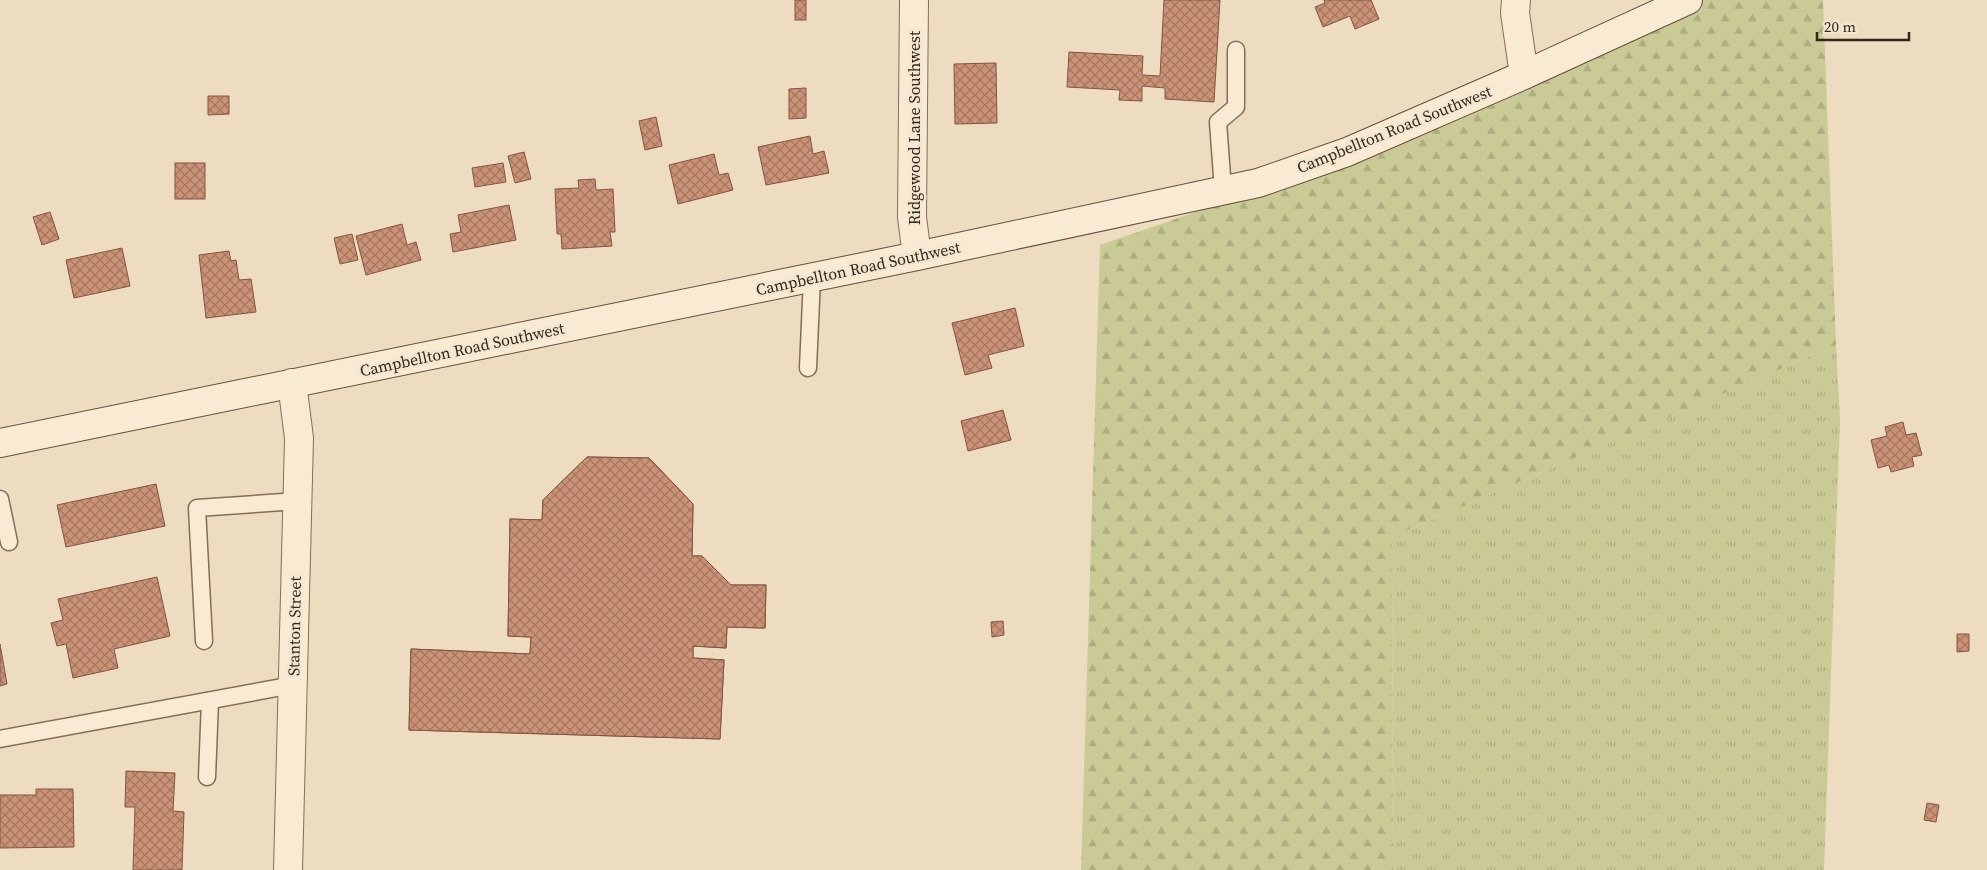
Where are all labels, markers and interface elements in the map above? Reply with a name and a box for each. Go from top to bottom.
scale bar [1817,10,1910,42]
text: 20 m [1824,16,1856,37]
street label: Ridgewood Lane Southwest [903,30,925,225]
street label: Campbellton Road Southwest [1293,79,1495,178]
street label: Campbellton Road Southwest [754,235,963,300]
street label: Campbellton Road Southwest [358,316,567,381]
street label: Stanton Street [282,575,306,676]

